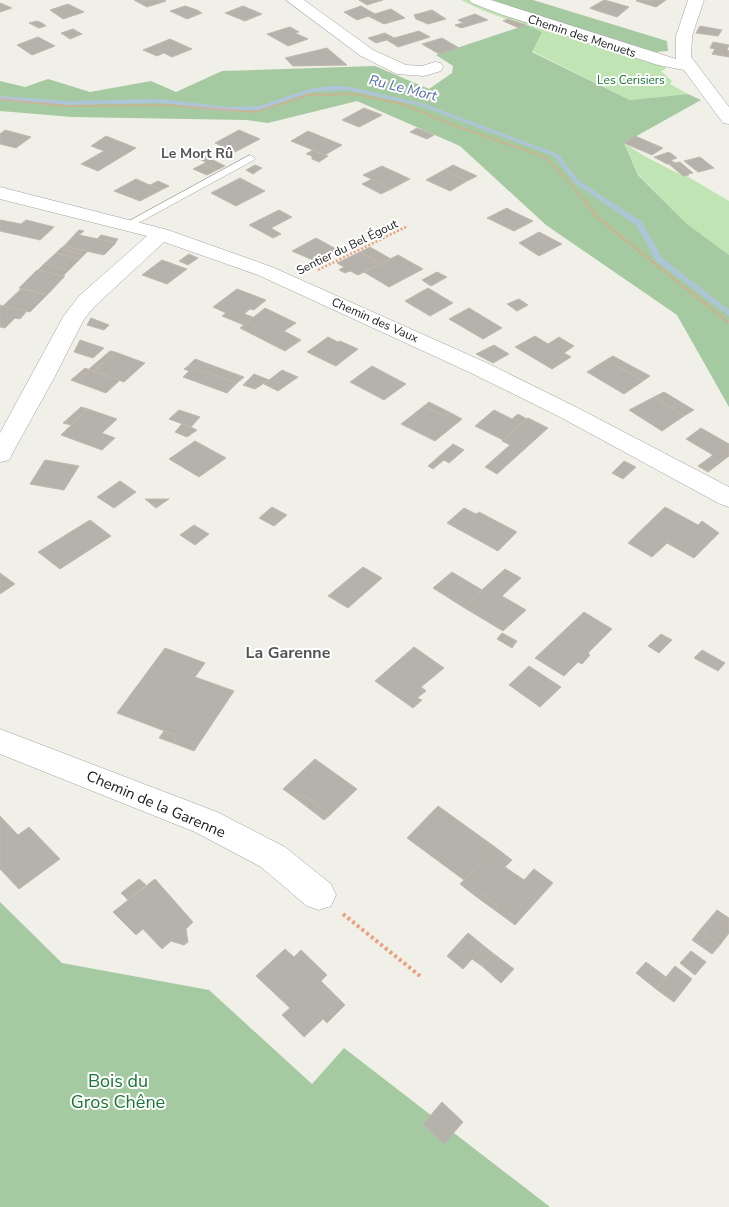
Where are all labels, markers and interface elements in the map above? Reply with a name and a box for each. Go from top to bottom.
street label: Chemin des Menuets [526,11,638,61]
water label: Ru Le Mort [367,70,440,106]
park label: Les Cerisiers [597,72,665,88]
district label: Le Mort Rû [161,144,233,163]
street label: Sentier du Bel Égout [294,215,401,278]
street label: Chemin des Vaux [329,294,422,347]
district label: La Garenne [246,642,331,664]
street label: Chemin de la Garenne [83,766,229,842]
park label: Bois du Gros Chêne [71,1069,165,1114]

